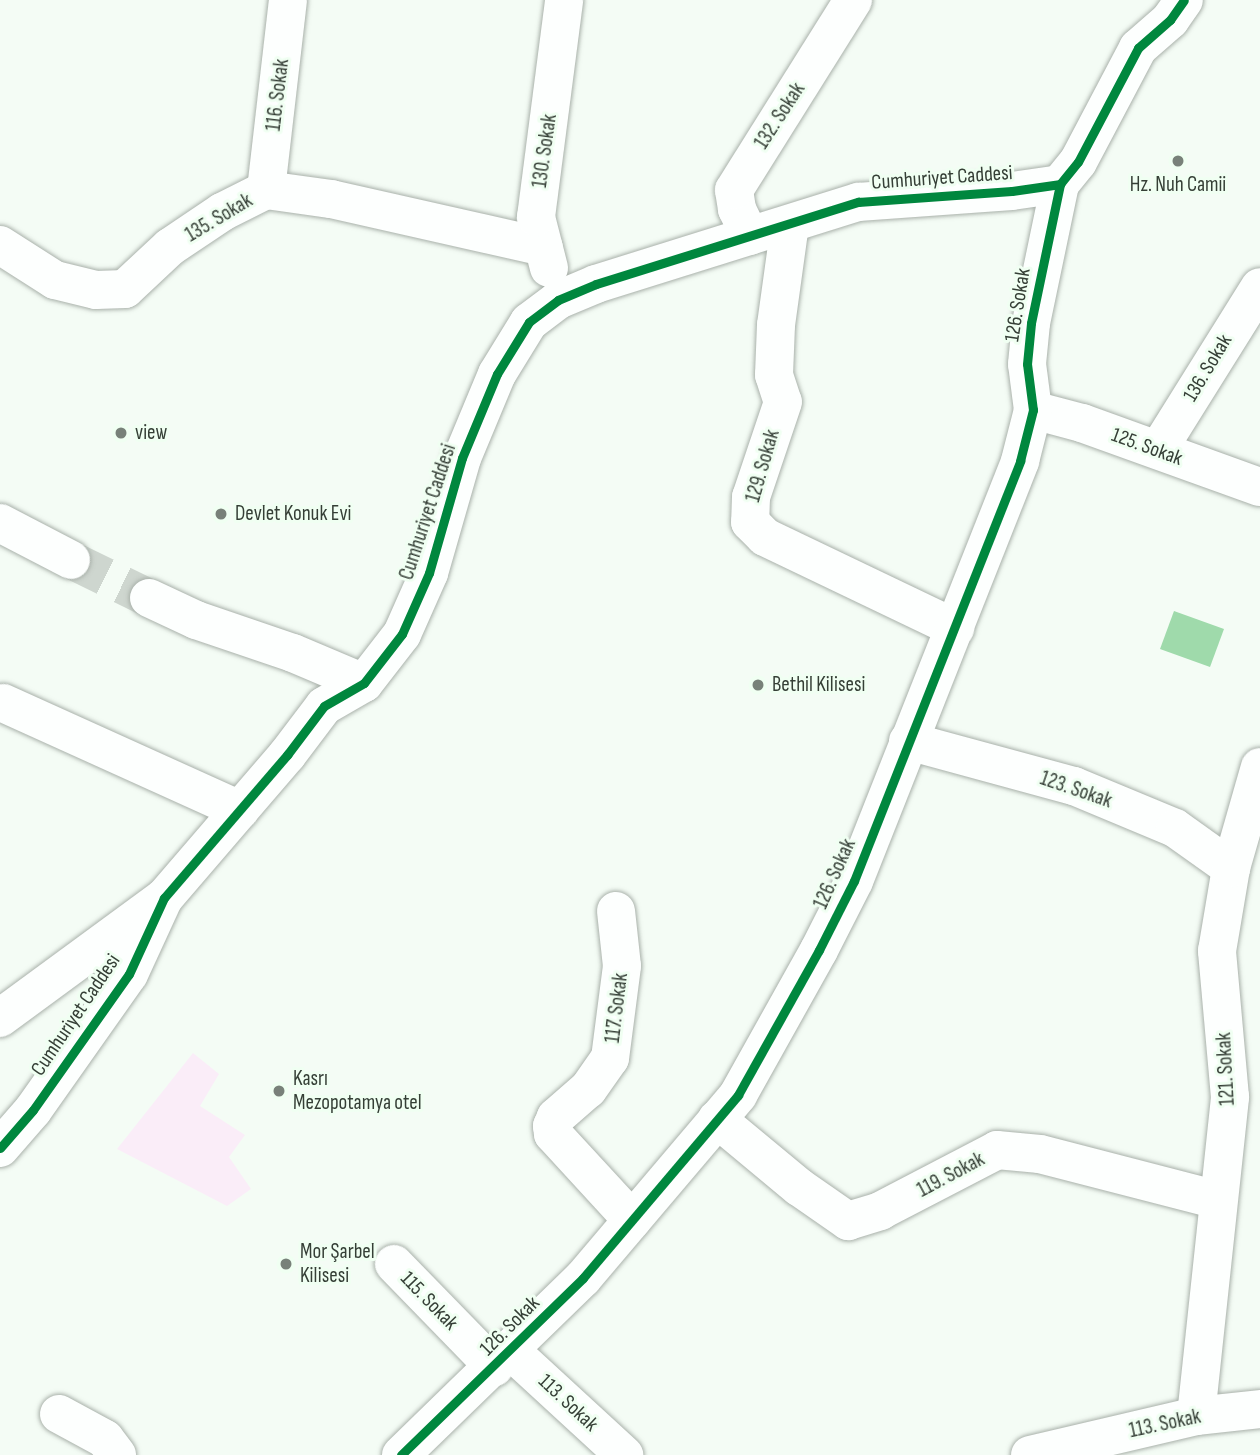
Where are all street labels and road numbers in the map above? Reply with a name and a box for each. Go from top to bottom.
street label: 116. Sokak [261,57,295,133]
street label: 132. Sokak [749,78,811,154]
street label: 130. Sokak [527,113,563,189]
street label: Cumhuriyet Caddesi [871,160,1013,196]
street label: 135. Sokak [181,188,257,248]
street label: 126. Sokak [1000,266,1036,344]
street label: 136. Sokak [1178,330,1238,406]
street label: 125. Sokak [1108,423,1186,471]
street label: 129. Sokak [741,427,785,505]
street label: Cumhuriyet Caddesi [394,441,462,583]
street label: 123. Sokak [1037,766,1115,814]
street label: 126. Sokak [808,835,862,913]
street label: Cumhuriyet Caddesi [26,949,126,1081]
street label: 117. Sokak [600,972,634,1044]
street label: 121. Sokak [1211,1032,1241,1106]
street label: 119. Sokak [913,1147,989,1203]
street label: 115. Sokak [395,1266,463,1336]
street label: 126. Sokak [475,1291,545,1361]
street label: 113. Sokak [533,1369,603,1437]
street label: 113. Sokak [1127,1404,1203,1444]

